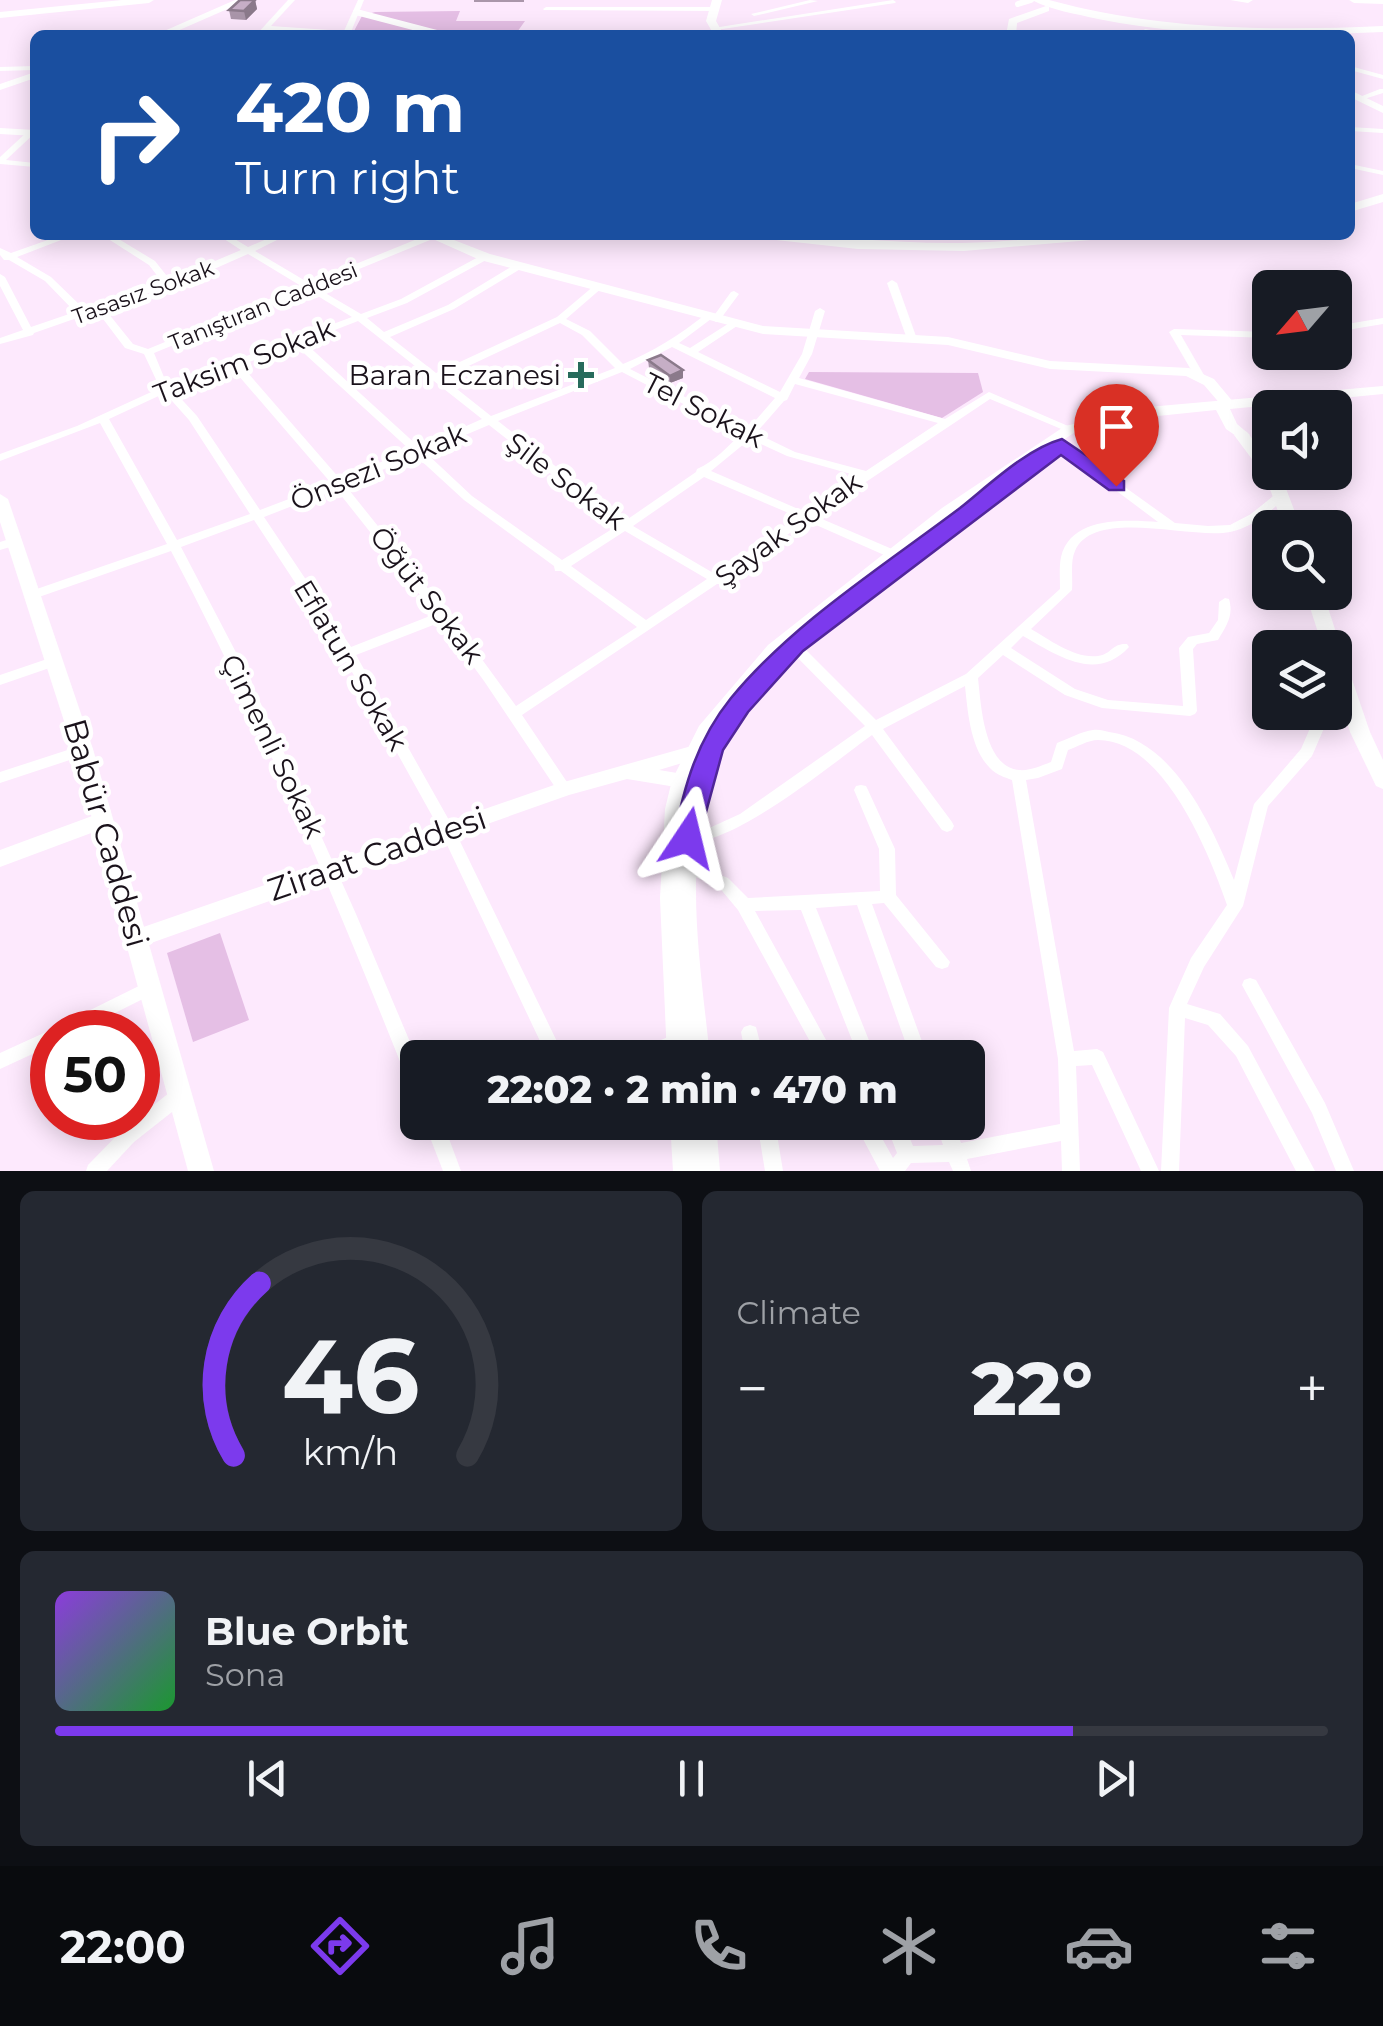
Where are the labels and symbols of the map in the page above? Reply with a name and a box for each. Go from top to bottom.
street label: Tasasız Sokak [69,254,218,331]
street label: Tanıştıran Caddesi [165,256,361,357]
north arrow [1252,270,1352,370]
street label: Taksim Sokak [149,311,339,411]
place label: Baran Eczanesi [349,358,561,392]
marker: Baran Eczanesi [570,364,592,386]
street label: Tel Sokak [638,365,770,455]
pin [1074,384,1159,487]
street label: Önsezi Sokak [285,416,471,518]
street label: Şile Sokak [499,425,633,537]
street label: Şayak Sokak [708,464,868,594]
street label: Öğüt Sokak [363,520,491,671]
street label: Eflatun Sokak [287,574,415,757]
street label: Çimenli Sokak [214,649,332,843]
street label: Babür Caddesi [55,714,158,952]
position arrow [636,786,740,890]
street label: Ziraat Caddesi [263,798,491,909]
speed limit sign: 50 [30,1010,160,1140]

